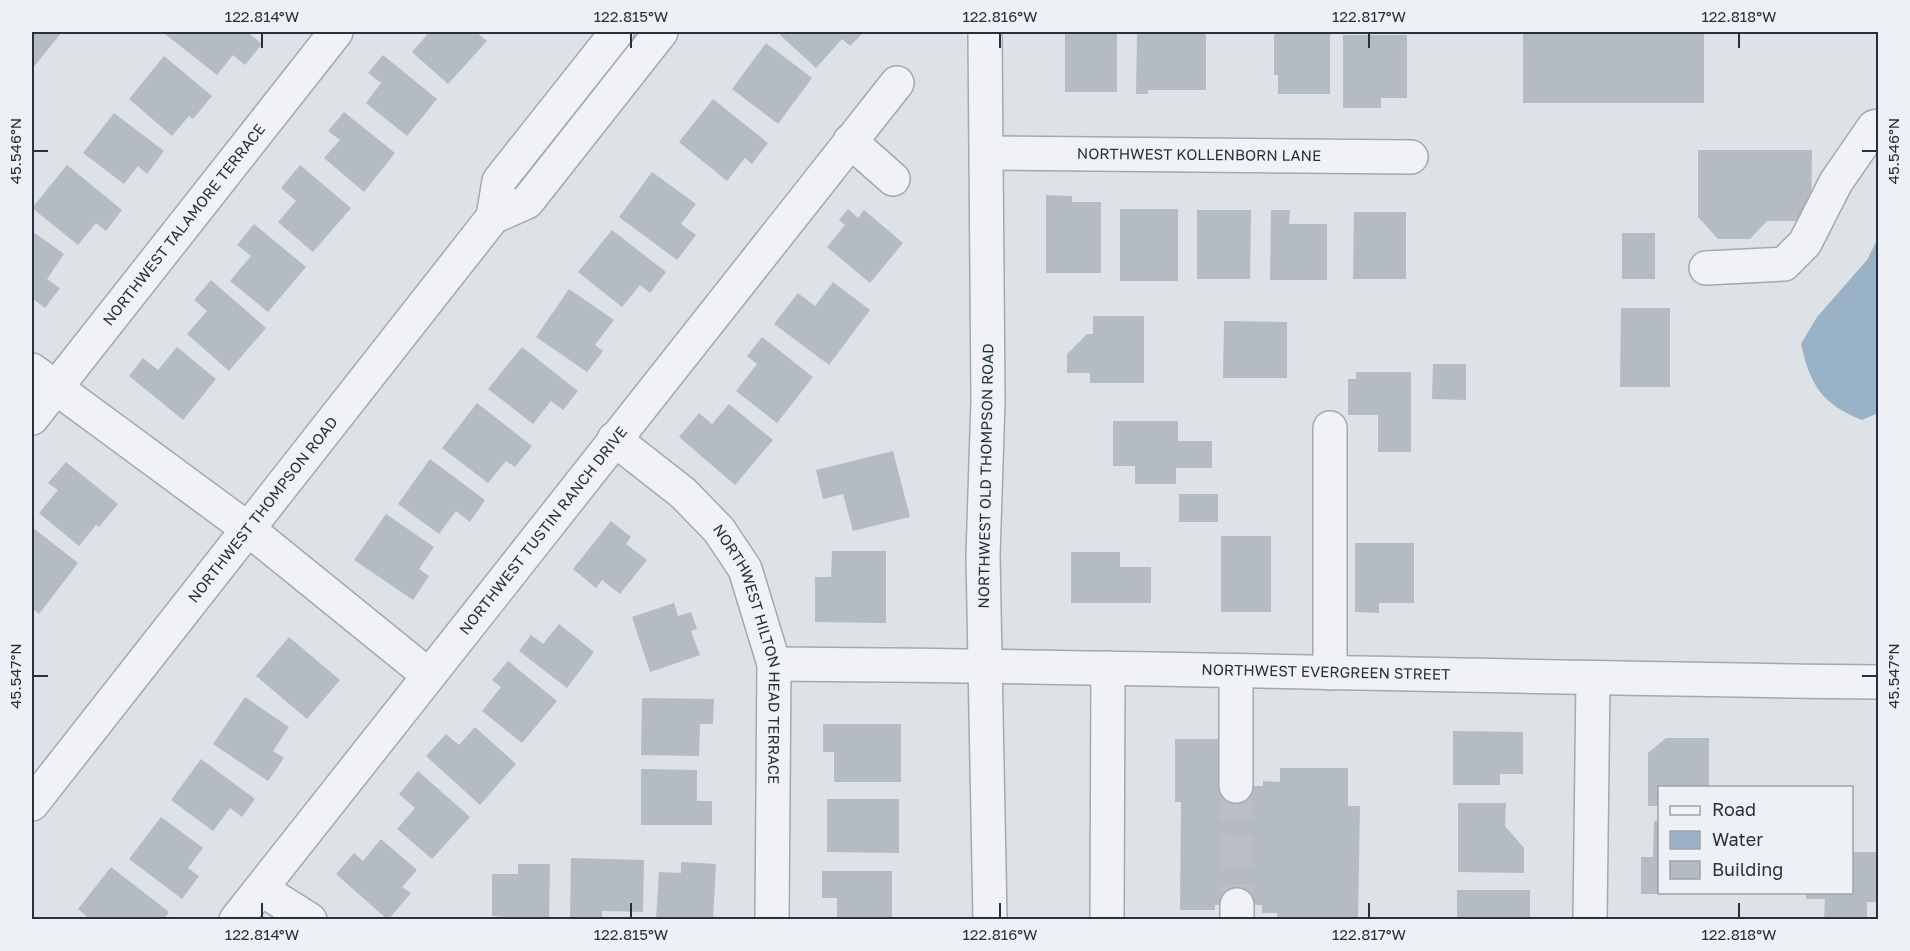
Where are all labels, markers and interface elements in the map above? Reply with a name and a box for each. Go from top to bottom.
text: 122.814°W [225,7,299,25]
text: 122.815°W [594,7,668,25]
text: 122.816°W [963,7,1037,25]
text: 122.817°W [1332,7,1406,25]
text: 122.818°W [1701,7,1777,25]
text: 45.546°N [6,118,24,184]
text: 45.546°N [1884,118,1902,184]
street label: NORTHWEST TALAMORE TERRACE [98,120,268,329]
street label: NORTHWEST KOLLENBORN LANE [1077,144,1321,164]
street label: NORTHWEST OLD THOMPSON ROAD [974,343,996,609]
street label: NORTHWEST THOMPSON ROAD [184,413,341,606]
street label: NORTHWEST TUSTIN RANCH DRIVE [455,423,630,638]
street label: NORTHWEST HILTON HEAD TERRACE [710,520,785,784]
text: 45.547°N [6,643,24,709]
text: 45.547°N [1884,643,1902,709]
street label: NORTHWEST EVERGREEN STREET [1201,660,1451,683]
legend [1658,786,1853,894]
text: Road [1712,798,1756,820]
text: Water [1712,828,1763,850]
text: Building [1712,858,1783,880]
text: 122.814°W [225,925,299,943]
text: 122.815°W [594,925,668,943]
text: 122.816°W [963,925,1037,943]
text: 122.817°W [1332,925,1406,943]
text: 122.818°W [1701,925,1777,943]

